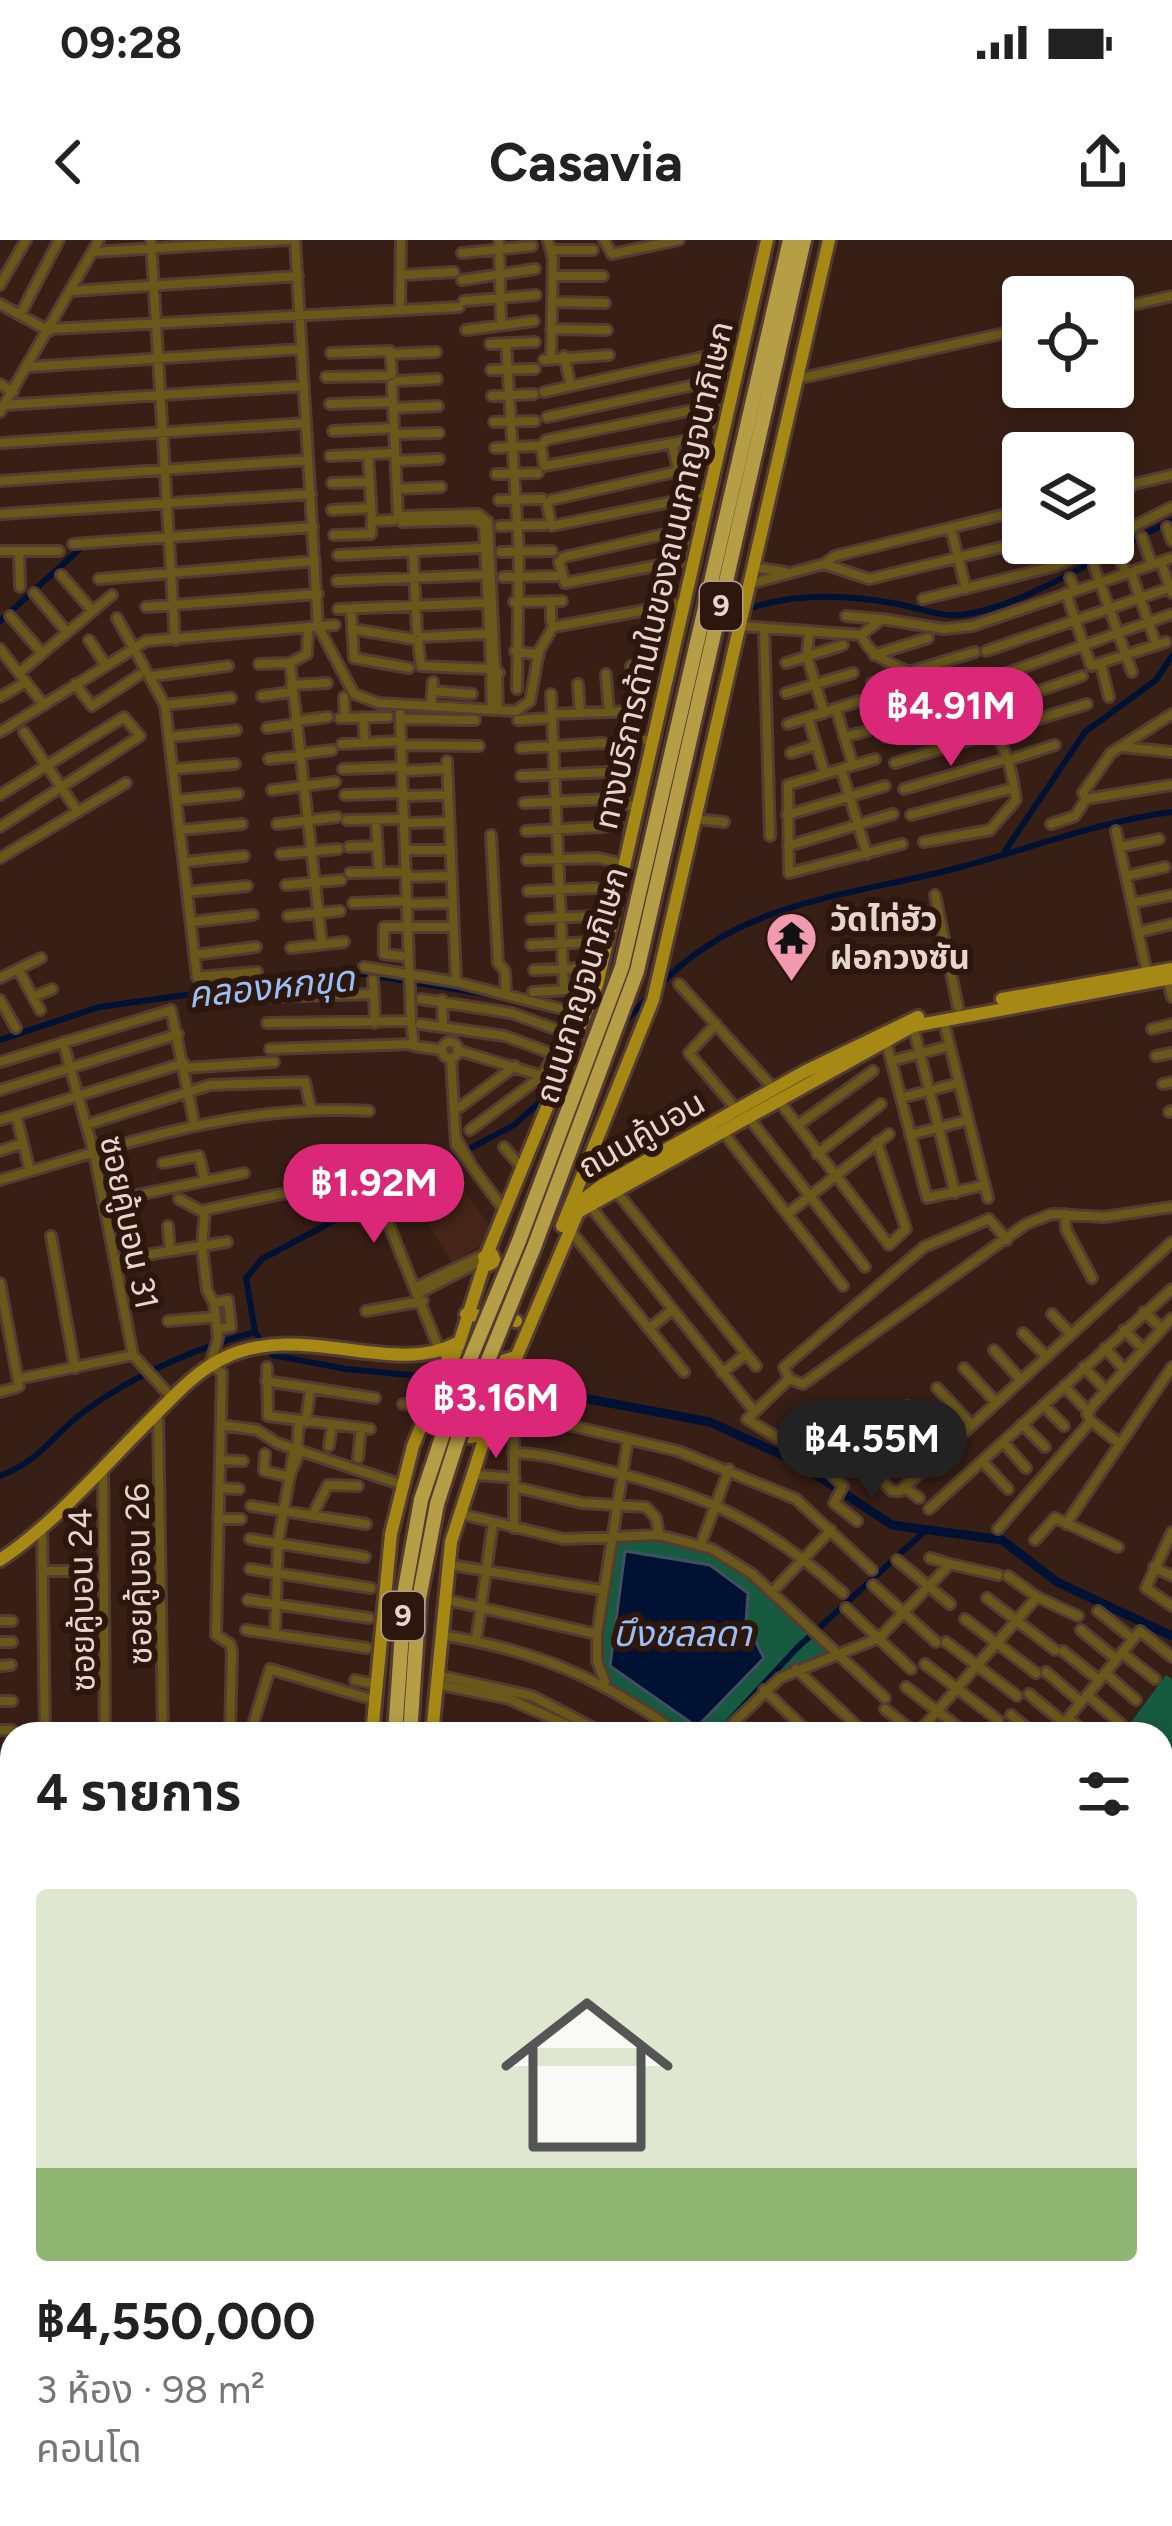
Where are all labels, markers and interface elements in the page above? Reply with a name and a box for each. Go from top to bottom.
text: 09:28 [60,15,182,69]
icon: back [36,129,102,195]
icon: share [1070,129,1136,195]
text: Casavia [489,130,683,195]
map controls [1002,276,1134,564]
button: locate [1002,276,1134,408]
street label: ทางบริการด้านในของถนนกาญจนาภิเษก [586,318,741,833]
button: layers [1002,432,1134,564]
road number: 9 [700,582,742,630]
pin: ฿4.91M [853,667,1049,769]
text: ฿4.91M [886,682,1016,729]
street label: ถนนกาญจนาภิเษก [527,862,636,1108]
place label: วัดไท่ฮัว ฝอกวงซัน [830,900,970,977]
temple icon: วัดไท่ฮัว ฝอกวงซัน [763,910,819,984]
water label: คลองหกขุด [186,956,358,1018]
street label: ถนนคู้บอน [571,1083,712,1187]
street label: ซอยคู้บอน 31 [91,1132,167,1312]
pin: ฿1.92M [276,1144,472,1246]
text: ฿1.92M [310,1159,438,1206]
pin: ฿3.16M [398,1359,594,1461]
text: ฿3.16M [433,1374,559,1421]
pin: ฿4.55M [774,1400,970,1502]
text: ฿4.55M [804,1415,940,1462]
street label: ซอยคู้บอน 26 [117,1483,161,1665]
street label: ซอยคู้บอน 24 [60,1508,104,1692]
road number: 9 [382,1592,424,1640]
water label: บึงชลลดา [613,1612,753,1655]
icon: filters [1071,1761,1137,1827]
text: 4 รายการ [36,1762,241,1823]
icon: home [479,1967,695,2183]
text: ฿4,550,000 [36,2291,316,2352]
text: 3 ห้อง · 98 m² [36,2366,265,2413]
text: คอนโด [36,2425,142,2472]

